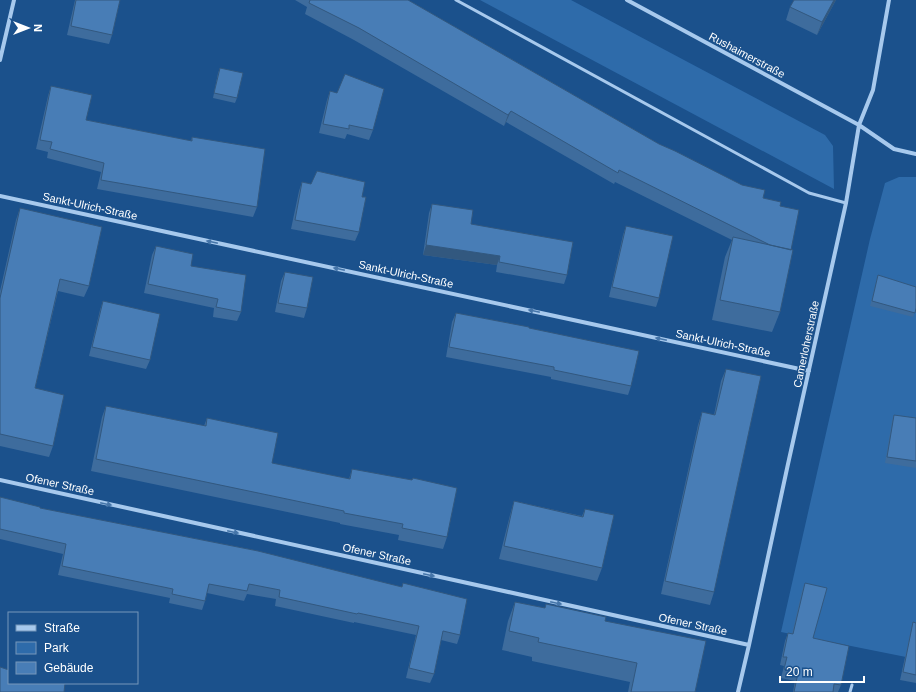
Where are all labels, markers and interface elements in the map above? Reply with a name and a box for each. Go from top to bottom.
north arrow [8,8,48,48]
text: N [32,24,44,32]
street label: Rushaimerstraße [707,30,787,80]
street label: Sankt-Ulrich-Straße [42,190,138,222]
one-way arrow [206,238,218,244]
street label: Sankt-Ulrich-Straße [358,258,454,290]
one-way arrow [333,266,345,272]
street label: Camerloherstraße [791,299,821,389]
one-way arrow [528,308,540,314]
street label: Sankt-Ulrich-Straße [675,327,771,359]
one-way arrow [655,335,667,341]
street label: Ofener Straße [25,471,95,497]
one-way arrow [100,501,113,507]
one-way arrow [227,529,240,535]
street label: Ofener Straße [342,541,412,567]
one-way arrow [423,572,435,578]
one-way arrow [550,600,562,606]
street label: Ofener Straße [658,611,728,637]
legend [8,612,138,684]
text: Straße [44,621,80,635]
text: Park [44,641,70,655]
scale bar [780,658,864,684]
text: Gebäude [44,661,94,675]
text: 20 m [786,665,813,679]

